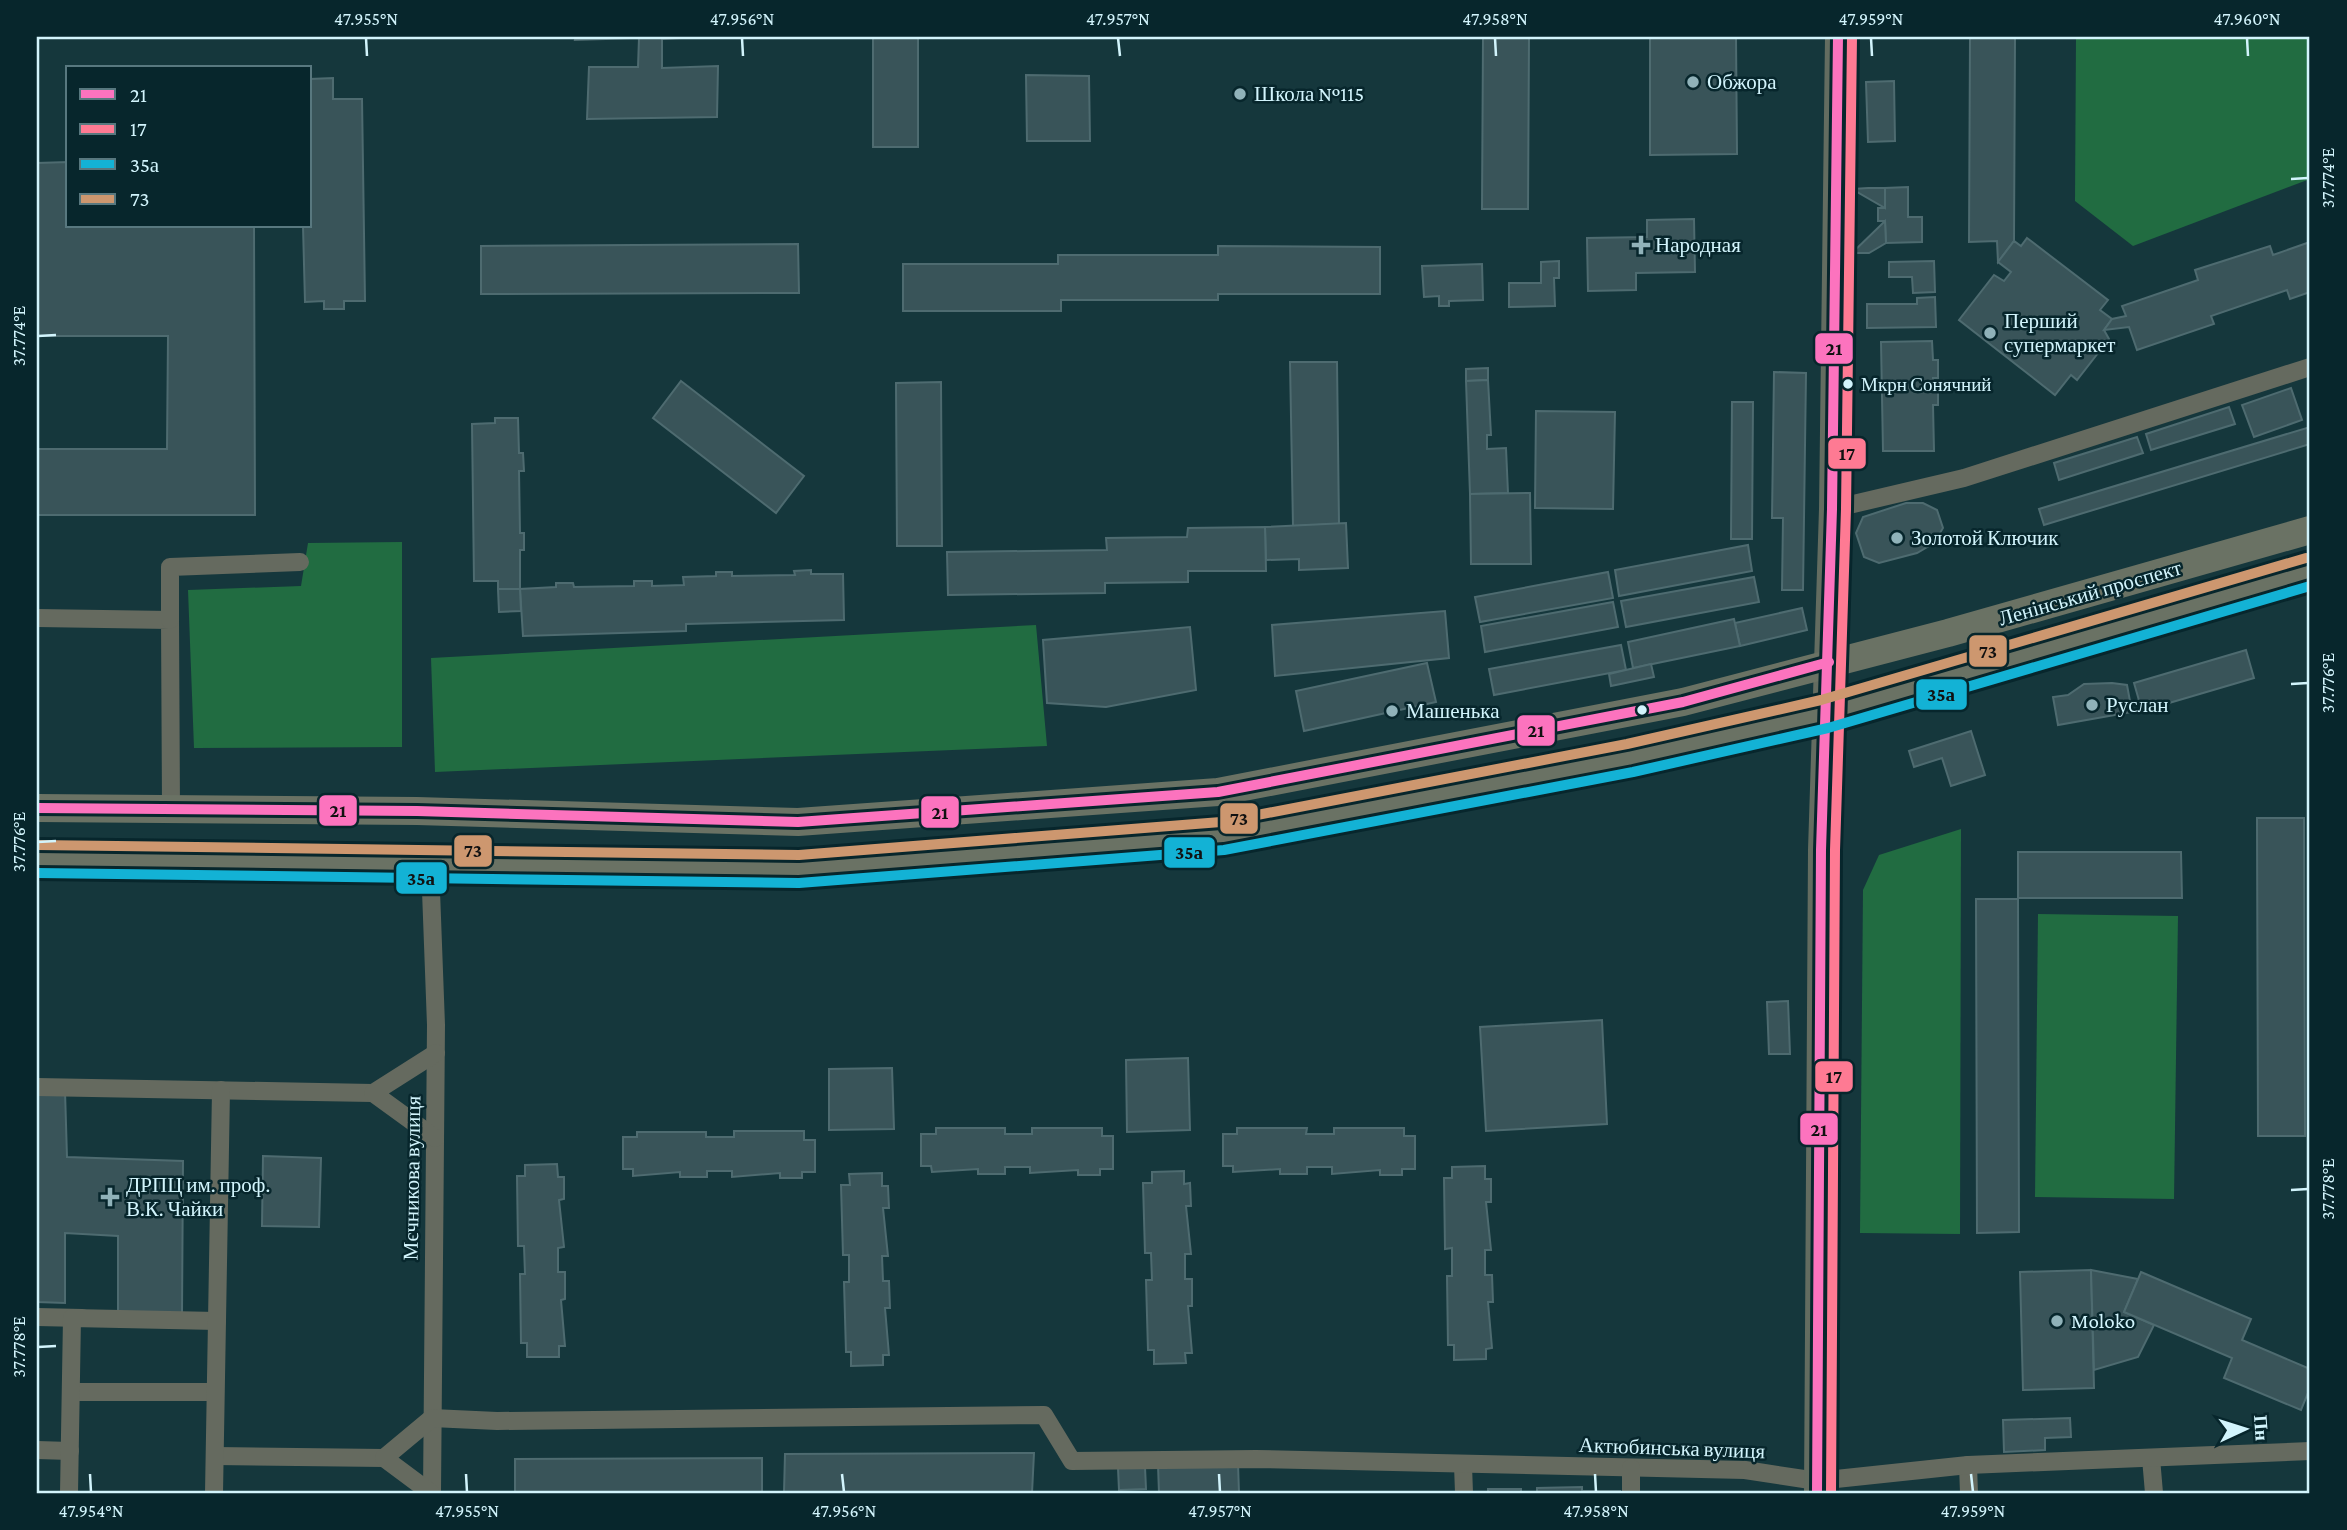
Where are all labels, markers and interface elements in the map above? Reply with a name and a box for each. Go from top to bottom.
text: 47.955°N [334,9,398,29]
text: 47.956°N [710,9,774,29]
text: 47.957°N [1086,9,1150,29]
text: 47.958°N [1462,9,1528,29]
text: 47.959°N [1839,9,1904,29]
text: 47.960°N [2213,9,2281,29]
legend [66,66,312,228]
place label: Обжора [1707,70,1777,94]
marker: Обжора [1685,74,1701,90]
place label: Школа №115 [1254,82,1364,106]
text: 21 [130,83,147,107]
marker: Школа №115 [1232,86,1248,102]
text: 17 [130,117,147,141]
text: 37.774°E [2318,147,2338,208]
text: 35а [130,153,160,177]
text: 73 [130,187,149,211]
place label: Народная [1655,233,1741,257]
marker: Народная [1633,237,1649,253]
text: 37.774°E [9,305,29,366]
place label: Перший супермаркет [2004,309,2115,357]
marker: Перший супермаркет [1982,325,1998,341]
line badge: 21 [1814,332,1854,365]
text: 21 [1826,338,1842,359]
place label: Мкрн Сонячний [1861,374,1992,395]
marker: Мкрн Сонячний [1841,377,1855,391]
line badge: 17 [1827,437,1867,470]
text: 17 [1839,443,1855,464]
place label: Золотой Ключик [1911,526,2059,550]
marker: Золотой Ключик [1889,530,1905,546]
street label: Ленінський проспект [1996,555,2184,631]
line badge: 73 [1968,634,2008,668]
text: 73 [1979,641,1997,662]
text: 37.776°E [2318,653,2338,713]
line badge: 35а [1915,678,1968,711]
text: 35а [1927,684,1956,705]
place label: Руслан [2106,693,2169,717]
marker: Руслан [2084,697,2100,713]
place label: Машенька [1406,699,1500,723]
marker: Машенька [1384,703,1400,719]
unlabelled marker [1635,703,1649,717]
line badge: 21 [1516,714,1556,747]
text: 21 [1528,720,1544,741]
line badge: 21 [318,794,358,827]
line badge: 21 [920,795,960,829]
text: 21 [330,800,346,821]
text: 21 [932,802,948,823]
line badge: 73 [1219,802,1259,835]
text: 73 [1230,808,1248,829]
text: 37.776°E [9,812,29,872]
line badge: 73 [453,834,493,868]
line badge: 35а [1163,836,1216,869]
text: 73 [464,840,482,861]
text: 35а [1175,842,1204,863]
line badge: 35а [395,861,448,895]
text: 35а [407,868,436,889]
line badge: 17 [1814,1060,1854,1093]
text: 17 [1826,1066,1842,1087]
street label: Мєчникова вулиця [399,1095,425,1261]
line badge: 21 [1799,1112,1839,1146]
text: 21 [1811,1119,1827,1140]
text: 37.778°E [2318,1158,2338,1220]
place label: ДРПЦ им. проф. В.К. Чайки [126,1173,270,1221]
marker: ДРПЦ им. проф. В.К. Чайки [100,1187,120,1207]
place label: Moloko [2071,1309,2135,1333]
marker: Moloko [2049,1313,2065,1329]
text: 37.778°E [9,1316,29,1378]
north arrow [2210,1394,2280,1464]
text: Пн [2250,1414,2273,1441]
street label: Актюбинська вулиця [1578,1433,1766,1463]
text: 47.954°N [58,1501,124,1521]
text: 47.955°N [435,1501,499,1521]
text: 47.956°N [812,1501,876,1521]
text: 47.957°N [1188,1501,1252,1521]
text: 47.958°N [1563,1501,1629,1521]
text: 47.959°N [1941,1501,2006,1521]

